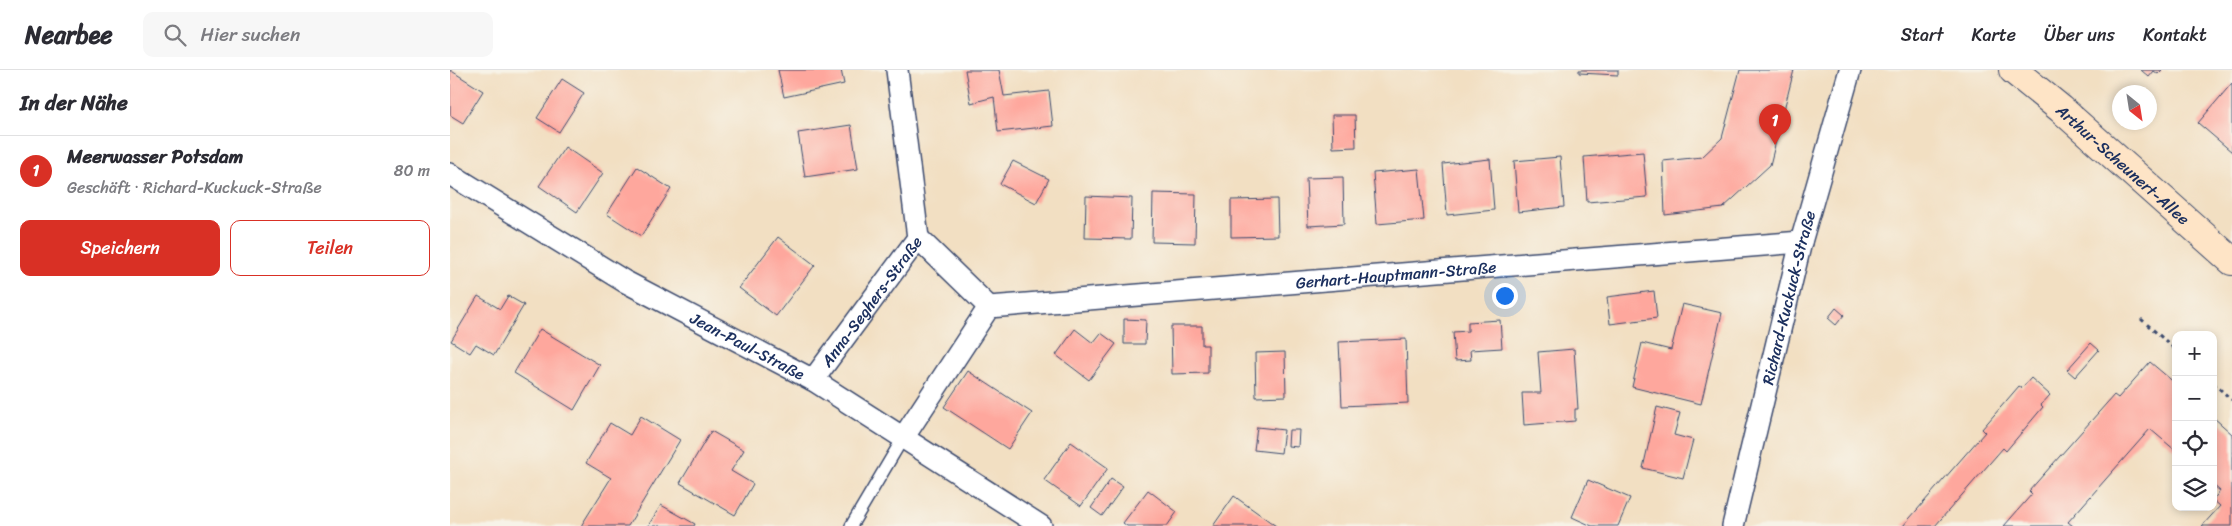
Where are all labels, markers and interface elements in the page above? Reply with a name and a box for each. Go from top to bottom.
search box [143,12,493,57]
text: Nearbee [25,14,113,56]
text: Hier suchen [201,18,300,51]
text: Start [1901,19,1944,51]
text: Karte [1972,19,2016,51]
text: Über uns [2044,19,2115,51]
text: Kontakt [2143,19,2207,51]
icon: search [161,21,189,49]
text: In der Nähe [20,84,128,122]
north arrow [2112,85,2157,130]
street label: Arthur-Scheunert-Allee [2049,96,2197,232]
pin: 1 [1759,104,1791,145]
text: Meerwasser Potsdam [67,140,243,173]
text: 1 [33,156,39,185]
text: 80 m [394,156,430,185]
text: Geschäft · Richard-Kuckuck-Straße [67,173,322,202]
street label: Richard-Kuckuck-Straße [1753,207,1824,388]
button: Speichern [20,220,220,276]
button: Teilen [230,220,430,276]
street label: Anna-Seghers-Straße [812,229,930,374]
street label: Gerhart-Hauptmann-Straße [1295,252,1497,297]
your location [1492,283,1518,309]
street label: Jean-Paul-Straße [684,303,811,388]
map controls [2172,331,2217,511]
button: + [2172,331,2217,376]
button: − [2172,376,2217,421]
button: locate [2172,421,2217,466]
button: layers [2172,466,2217,511]

